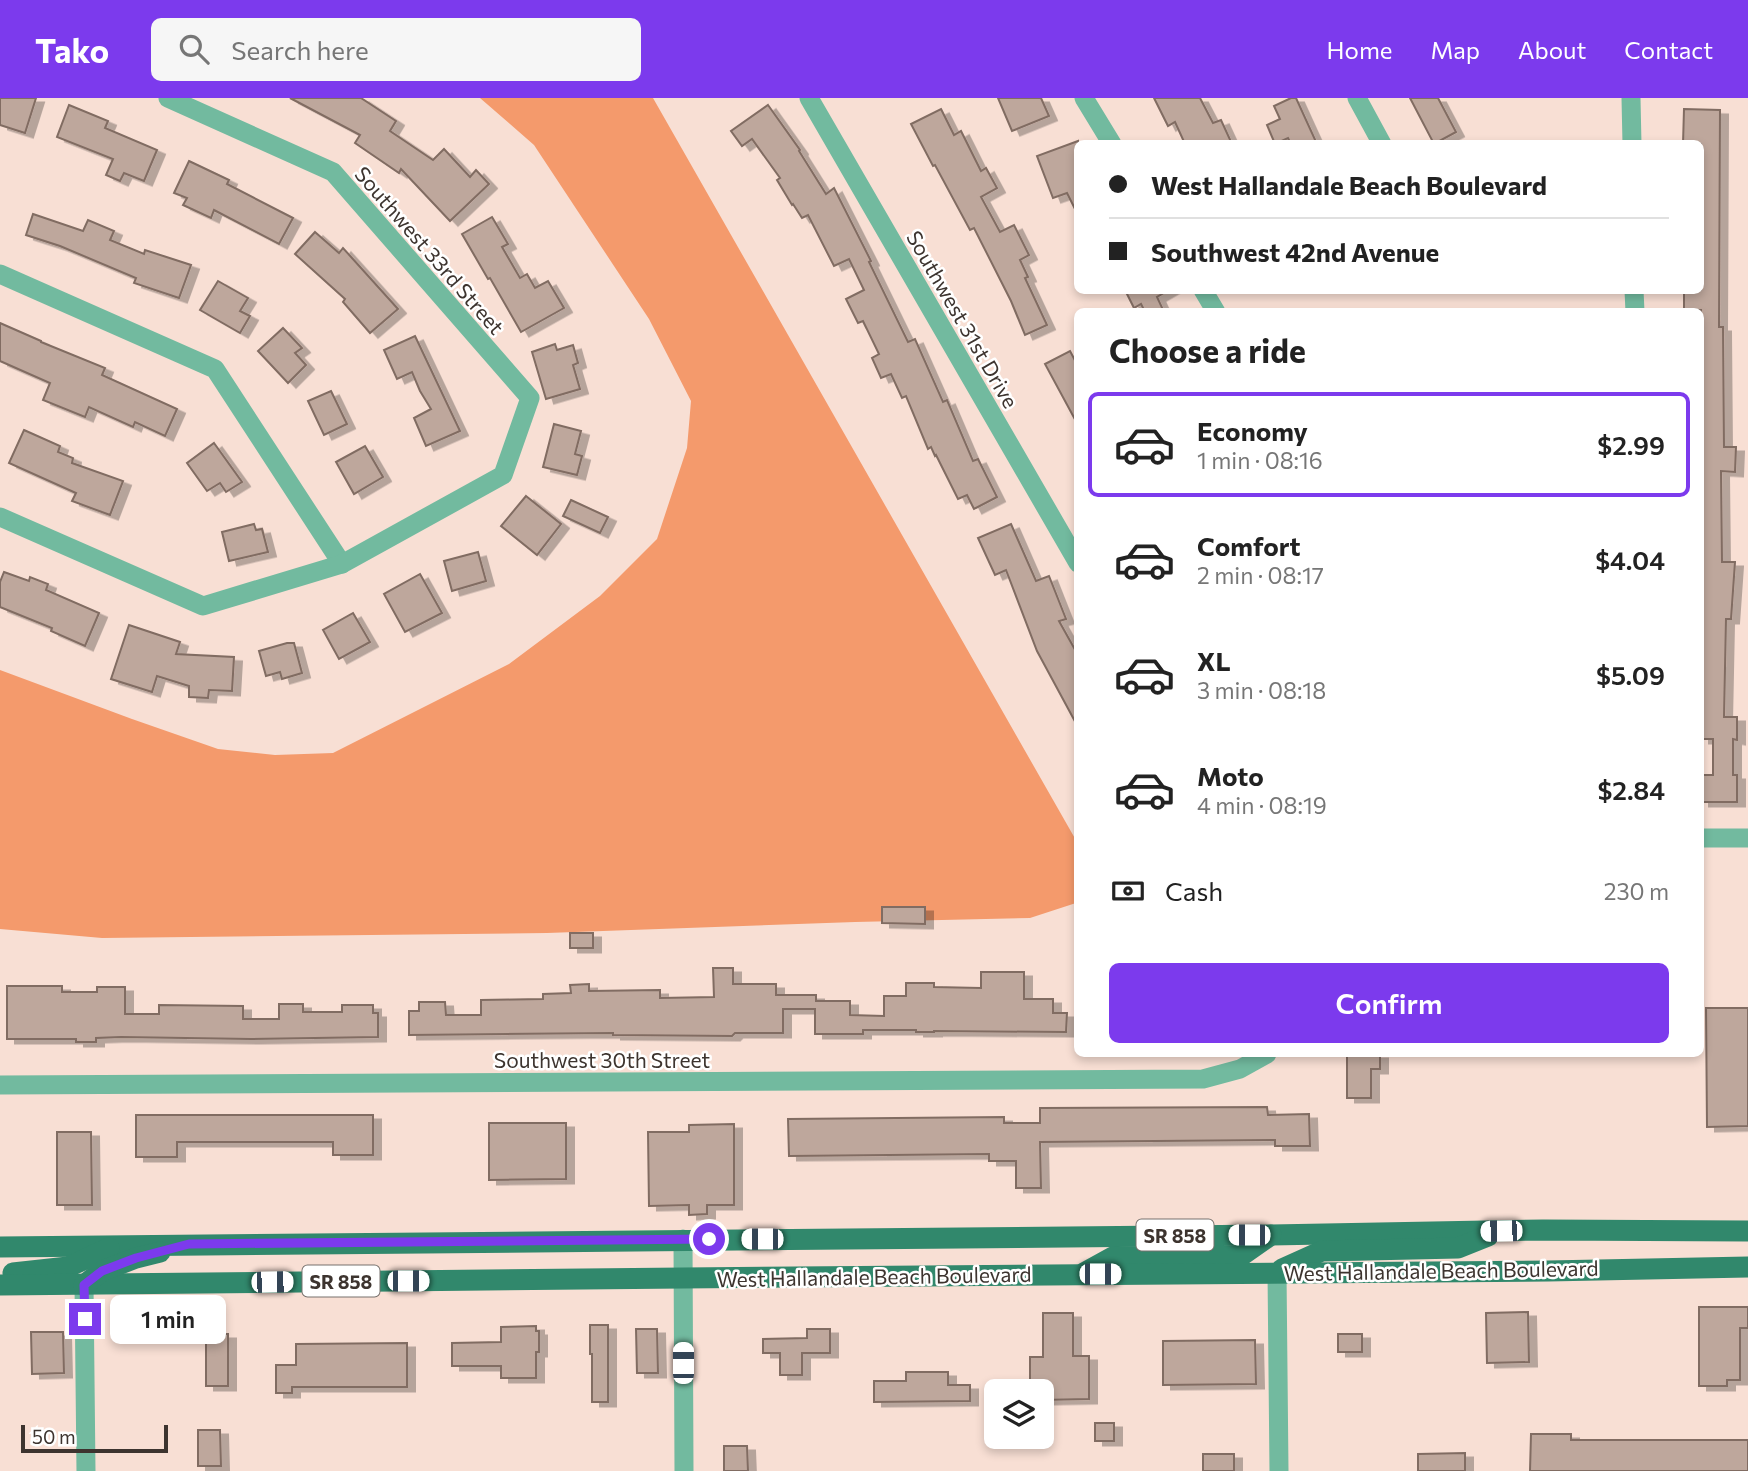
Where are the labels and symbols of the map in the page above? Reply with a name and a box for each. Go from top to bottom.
street label: Southwest 33rd Street [350,161,510,339]
street label: Southwest 31st Drive [902,226,1024,412]
street label: Southwest 30th Street [494,1047,710,1072]
road number: SR 858 [1136,1219,1214,1250]
car [1480,1220,1523,1242]
route start [693,1223,725,1255]
car [1229,1225,1271,1246]
car [742,1229,784,1250]
street label: West Hallandale Beach Boulevard [1283,1255,1599,1285]
street label: West Hallandale Beach Boulevard [716,1261,1032,1291]
car [1080,1264,1122,1285]
road number: SR 858 [302,1266,380,1296]
car [251,1271,294,1293]
car [388,1271,430,1292]
callout: 1 min [110,1294,225,1344]
route end [69,1303,101,1335]
car [673,1342,694,1384]
scale bar [21,1422,168,1454]

